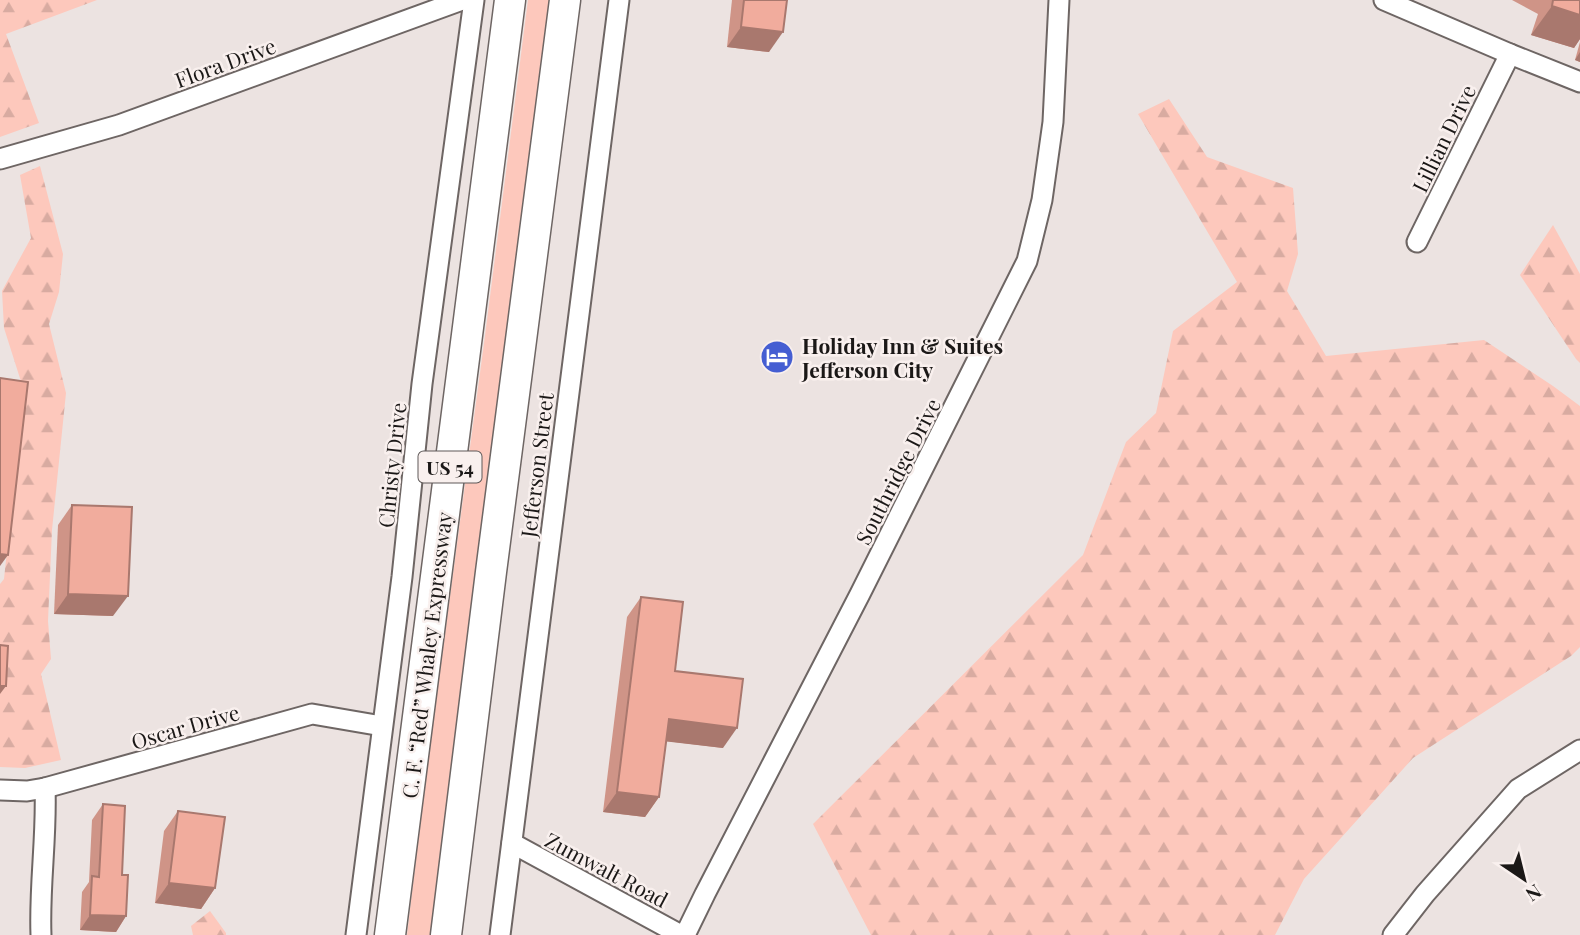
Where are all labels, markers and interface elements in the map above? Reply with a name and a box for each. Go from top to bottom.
street label: Flora Drive [171,31,279,93]
street label: Lillian Drive [1405,80,1481,196]
place label: Holiday Inn & Suites Jefferson City [801,331,1003,383]
hotel icon: Holiday Inn & Suites Jefferson City [758,338,796,376]
street label: Jefferson Street [513,391,559,540]
street label: Southridge Drive [848,393,946,549]
street label: Christy Drive [371,401,411,529]
road number: US 54 [419,452,482,482]
street label: C. F. “Red” Whaley Expressway [395,510,458,800]
street label: Oscar Drive [128,697,242,755]
street label: Zumwalt Road [541,825,673,913]
north arrow [1489,844,1559,914]
text: N [1521,879,1547,908]

